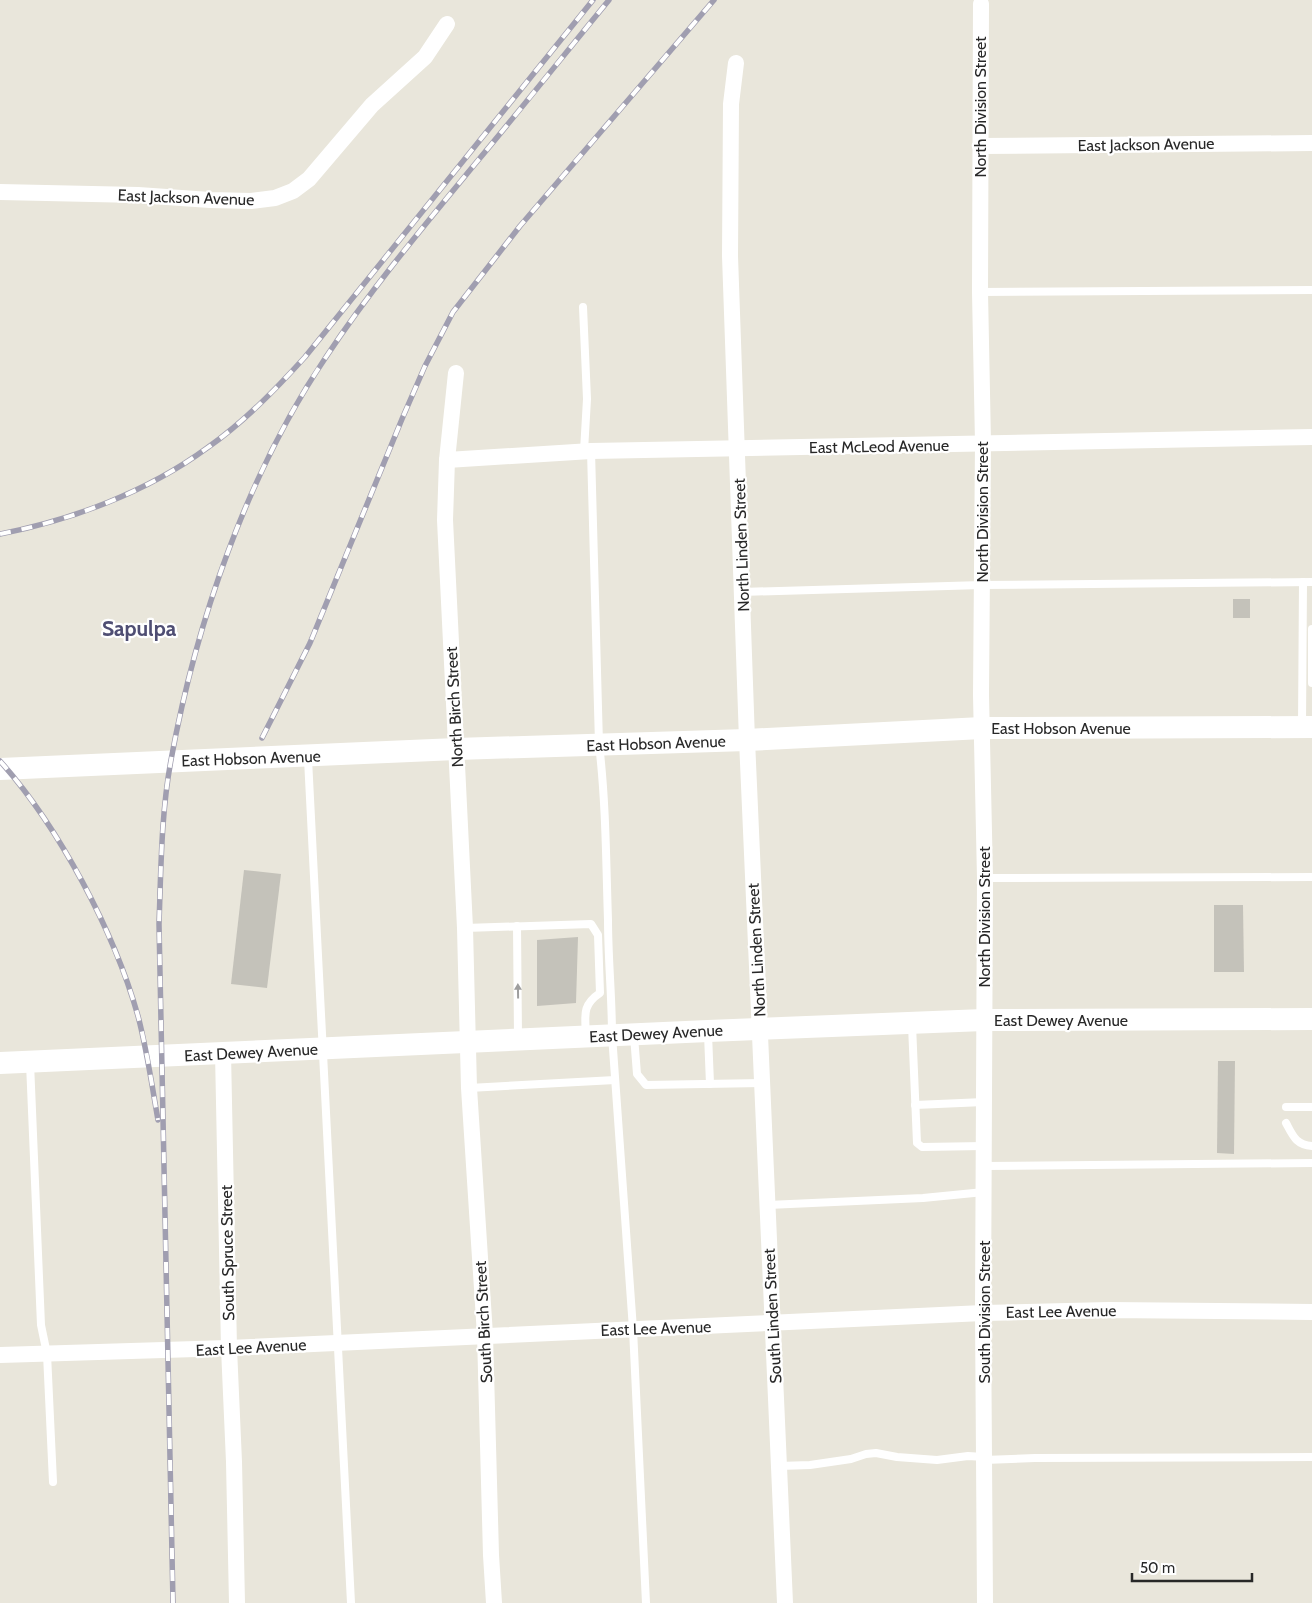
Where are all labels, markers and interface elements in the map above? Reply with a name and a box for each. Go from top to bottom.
street label: North Division Street [971,36,990,178]
street label: East Jackson Avenue [1077,134,1215,155]
street label: East Jackson Avenue [117,186,255,209]
street label: East McLeod Avenue [809,436,949,457]
street label: North Division Street [973,441,992,583]
street label: North Linden Street [730,477,753,612]
district label: Sapulpa [102,616,177,641]
street label: North Birch Street [442,646,467,768]
street label: East Hobson Avenue [991,719,1131,738]
street label: East Hobson Avenue [586,732,726,755]
street label: East Hobson Avenue [181,747,321,770]
street label: North Division Street [975,846,994,988]
street label: North Linden Street [743,882,769,1017]
one-way arrow [513,982,521,998]
street label: East Dewey Avenue [994,1011,1128,1030]
street label: East Dewey Avenue [589,1021,723,1046]
street label: East Dewey Avenue [184,1040,318,1065]
street label: South Spruce Street [217,1184,238,1321]
street label: South Division Street [975,1240,994,1383]
street label: South Linden Street [759,1247,786,1384]
street label: South Birch Street [471,1260,496,1384]
street label: East Lee Avenue [1005,1301,1117,1322]
street label: East Lee Avenue [600,1317,712,1340]
street label: East Lee Avenue [195,1335,307,1360]
scale bar [1132,1550,1252,1582]
text: 50 m [1140,1559,1175,1577]

